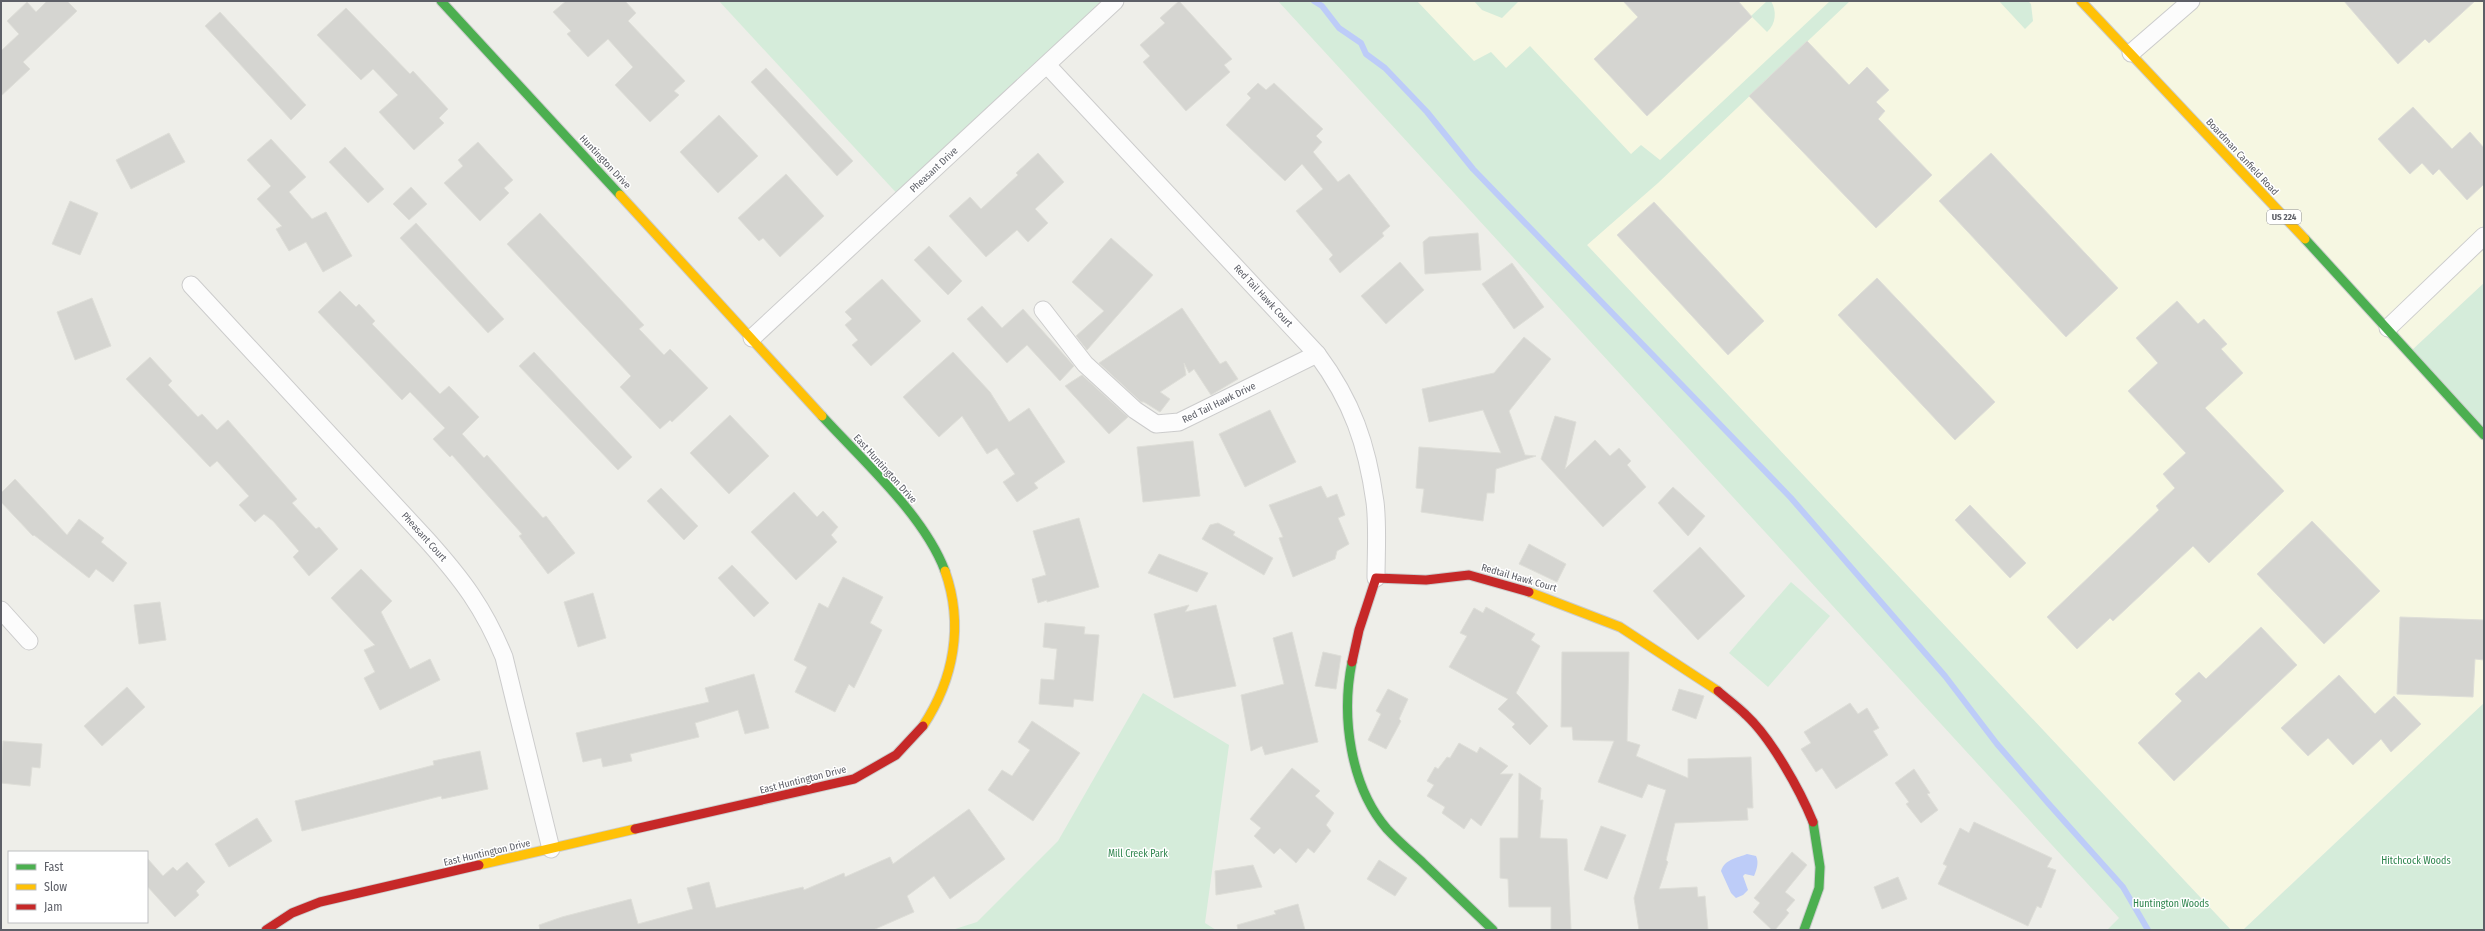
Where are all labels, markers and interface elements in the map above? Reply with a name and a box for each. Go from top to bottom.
street label: Boardman Canfield Road [2203,116,2281,198]
street label: Huntington Drive [577,132,633,192]
street label: Pheasant Drive [908,145,960,195]
road number: US 224 [2267,210,2301,224]
street label: Red Tail Hawk Court [1231,262,1296,330]
street label: Red Tail Hawk Drive [1180,380,1258,426]
street label: East Huntington Drive [851,432,919,506]
street label: Pheasant Court [399,510,450,565]
street label: Redtail Hawk Court [1480,562,1559,595]
street label: East Huntington Drive [758,763,848,797]
street label: East Huntington Drive [442,837,532,869]
park label: Mill Creek Park [1108,848,1168,860]
legend [8,851,148,923]
park label: Hitchcock Woods [2381,855,2451,867]
text: Fast [44,860,63,874]
text: Slow [44,880,67,894]
park label: Huntington Woods [2133,898,2209,910]
text: Jam [44,900,62,914]

